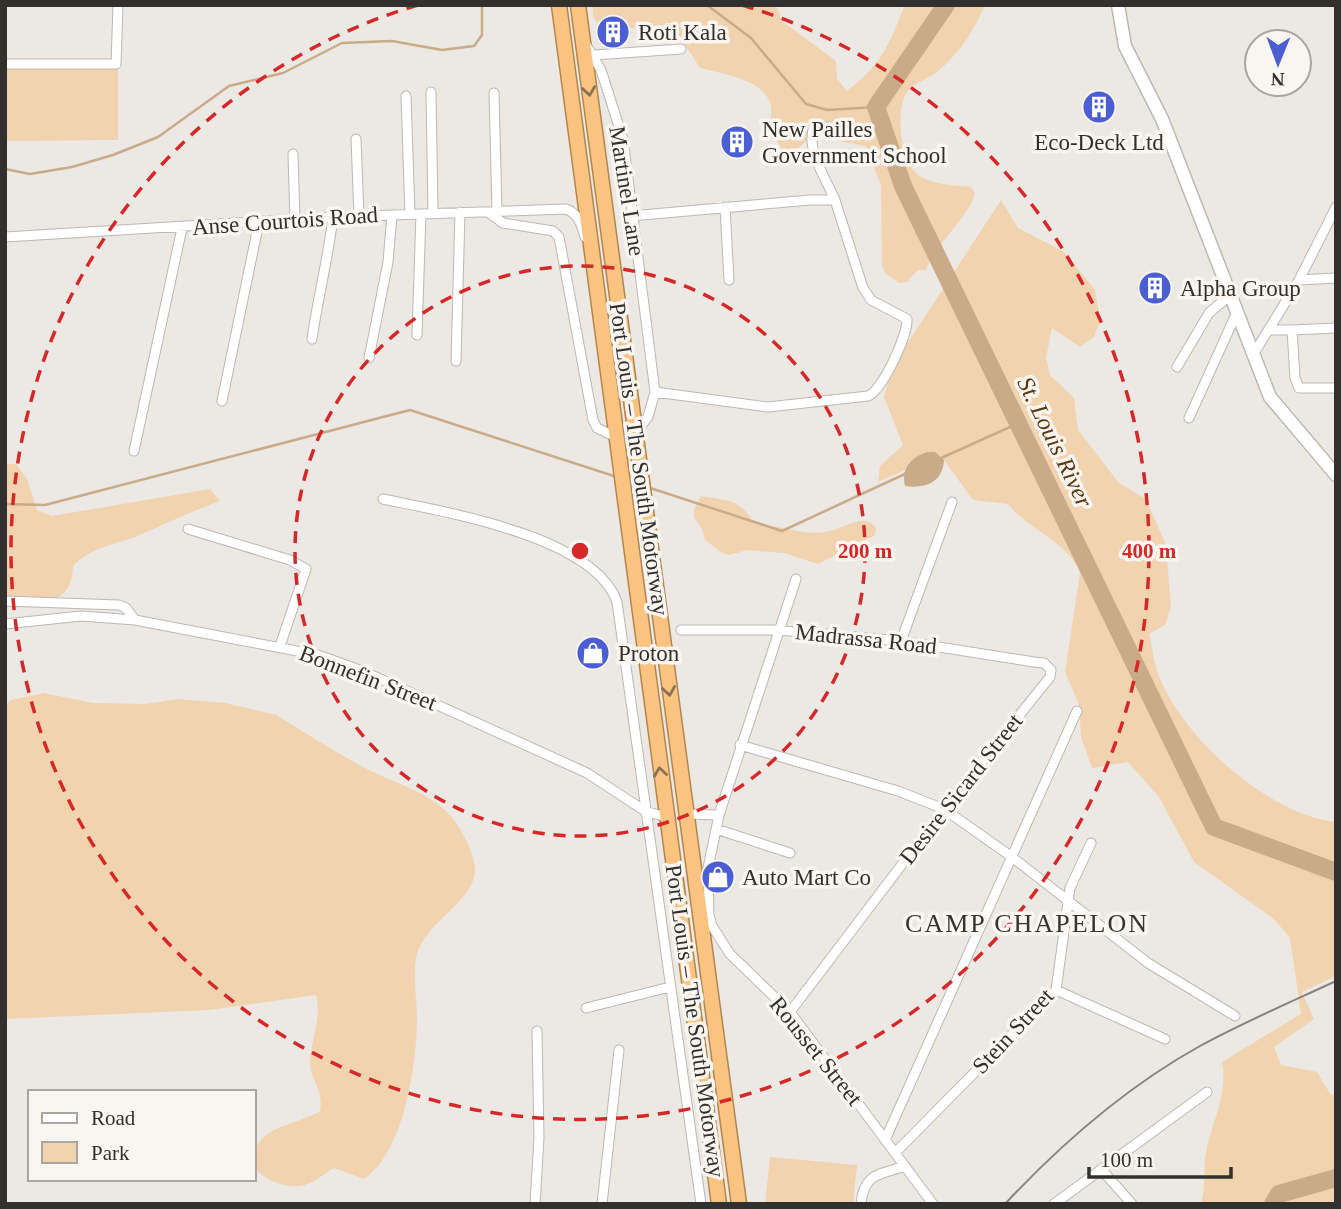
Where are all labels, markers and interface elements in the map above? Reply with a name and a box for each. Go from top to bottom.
building icon: Roti Kala [594,13,632,51]
place label: Roti Kala [638,20,727,45]
north arrow [1243,28,1313,98]
text: N [1270,69,1285,90]
one-way arrow [581,85,596,96]
building icon: Eco-Deck Ltd [1080,88,1118,126]
place label: New Pailles Government School [762,117,947,168]
building icon: New Pailles Government School [718,123,756,161]
street label: Martinel Lane [604,124,650,258]
place label: Eco-Deck Ltd [1034,130,1164,155]
street label: Anse Courtois Road [191,202,379,240]
building icon: Alpha Group [1136,269,1174,307]
place label: Alpha Group [1180,276,1301,301]
street label: Port Louis – The South Motorway [605,301,673,618]
water label: St. Louis River [1012,372,1098,512]
centre of rings [568,539,592,563]
text: 200 m [838,539,893,563]
text: 400 m [1122,539,1177,563]
street label: Madrassa Road [794,619,939,659]
shop icon: Proton [574,634,612,672]
street label: Bonnefin Street [296,640,441,716]
place label: Proton [618,641,680,666]
one-way arrow [661,685,676,696]
street label: Desire Sicard Street [895,708,1028,869]
one-way arrow [653,766,668,778]
shop icon: Auto Mart Co [699,858,737,896]
street label: Port Louis – The South Motorway [661,863,729,1180]
place label: Auto Mart Co [742,865,871,890]
district label: CAMP CHAPELON [905,909,1149,938]
street label: Stein Street [967,983,1059,1079]
street label: Rousset Street [765,992,868,1111]
legend [28,1090,256,1181]
text: Road [91,1106,136,1130]
scale bar [1089,1136,1231,1180]
text: Park [91,1141,130,1165]
text: 100 m [1100,1148,1153,1172]

